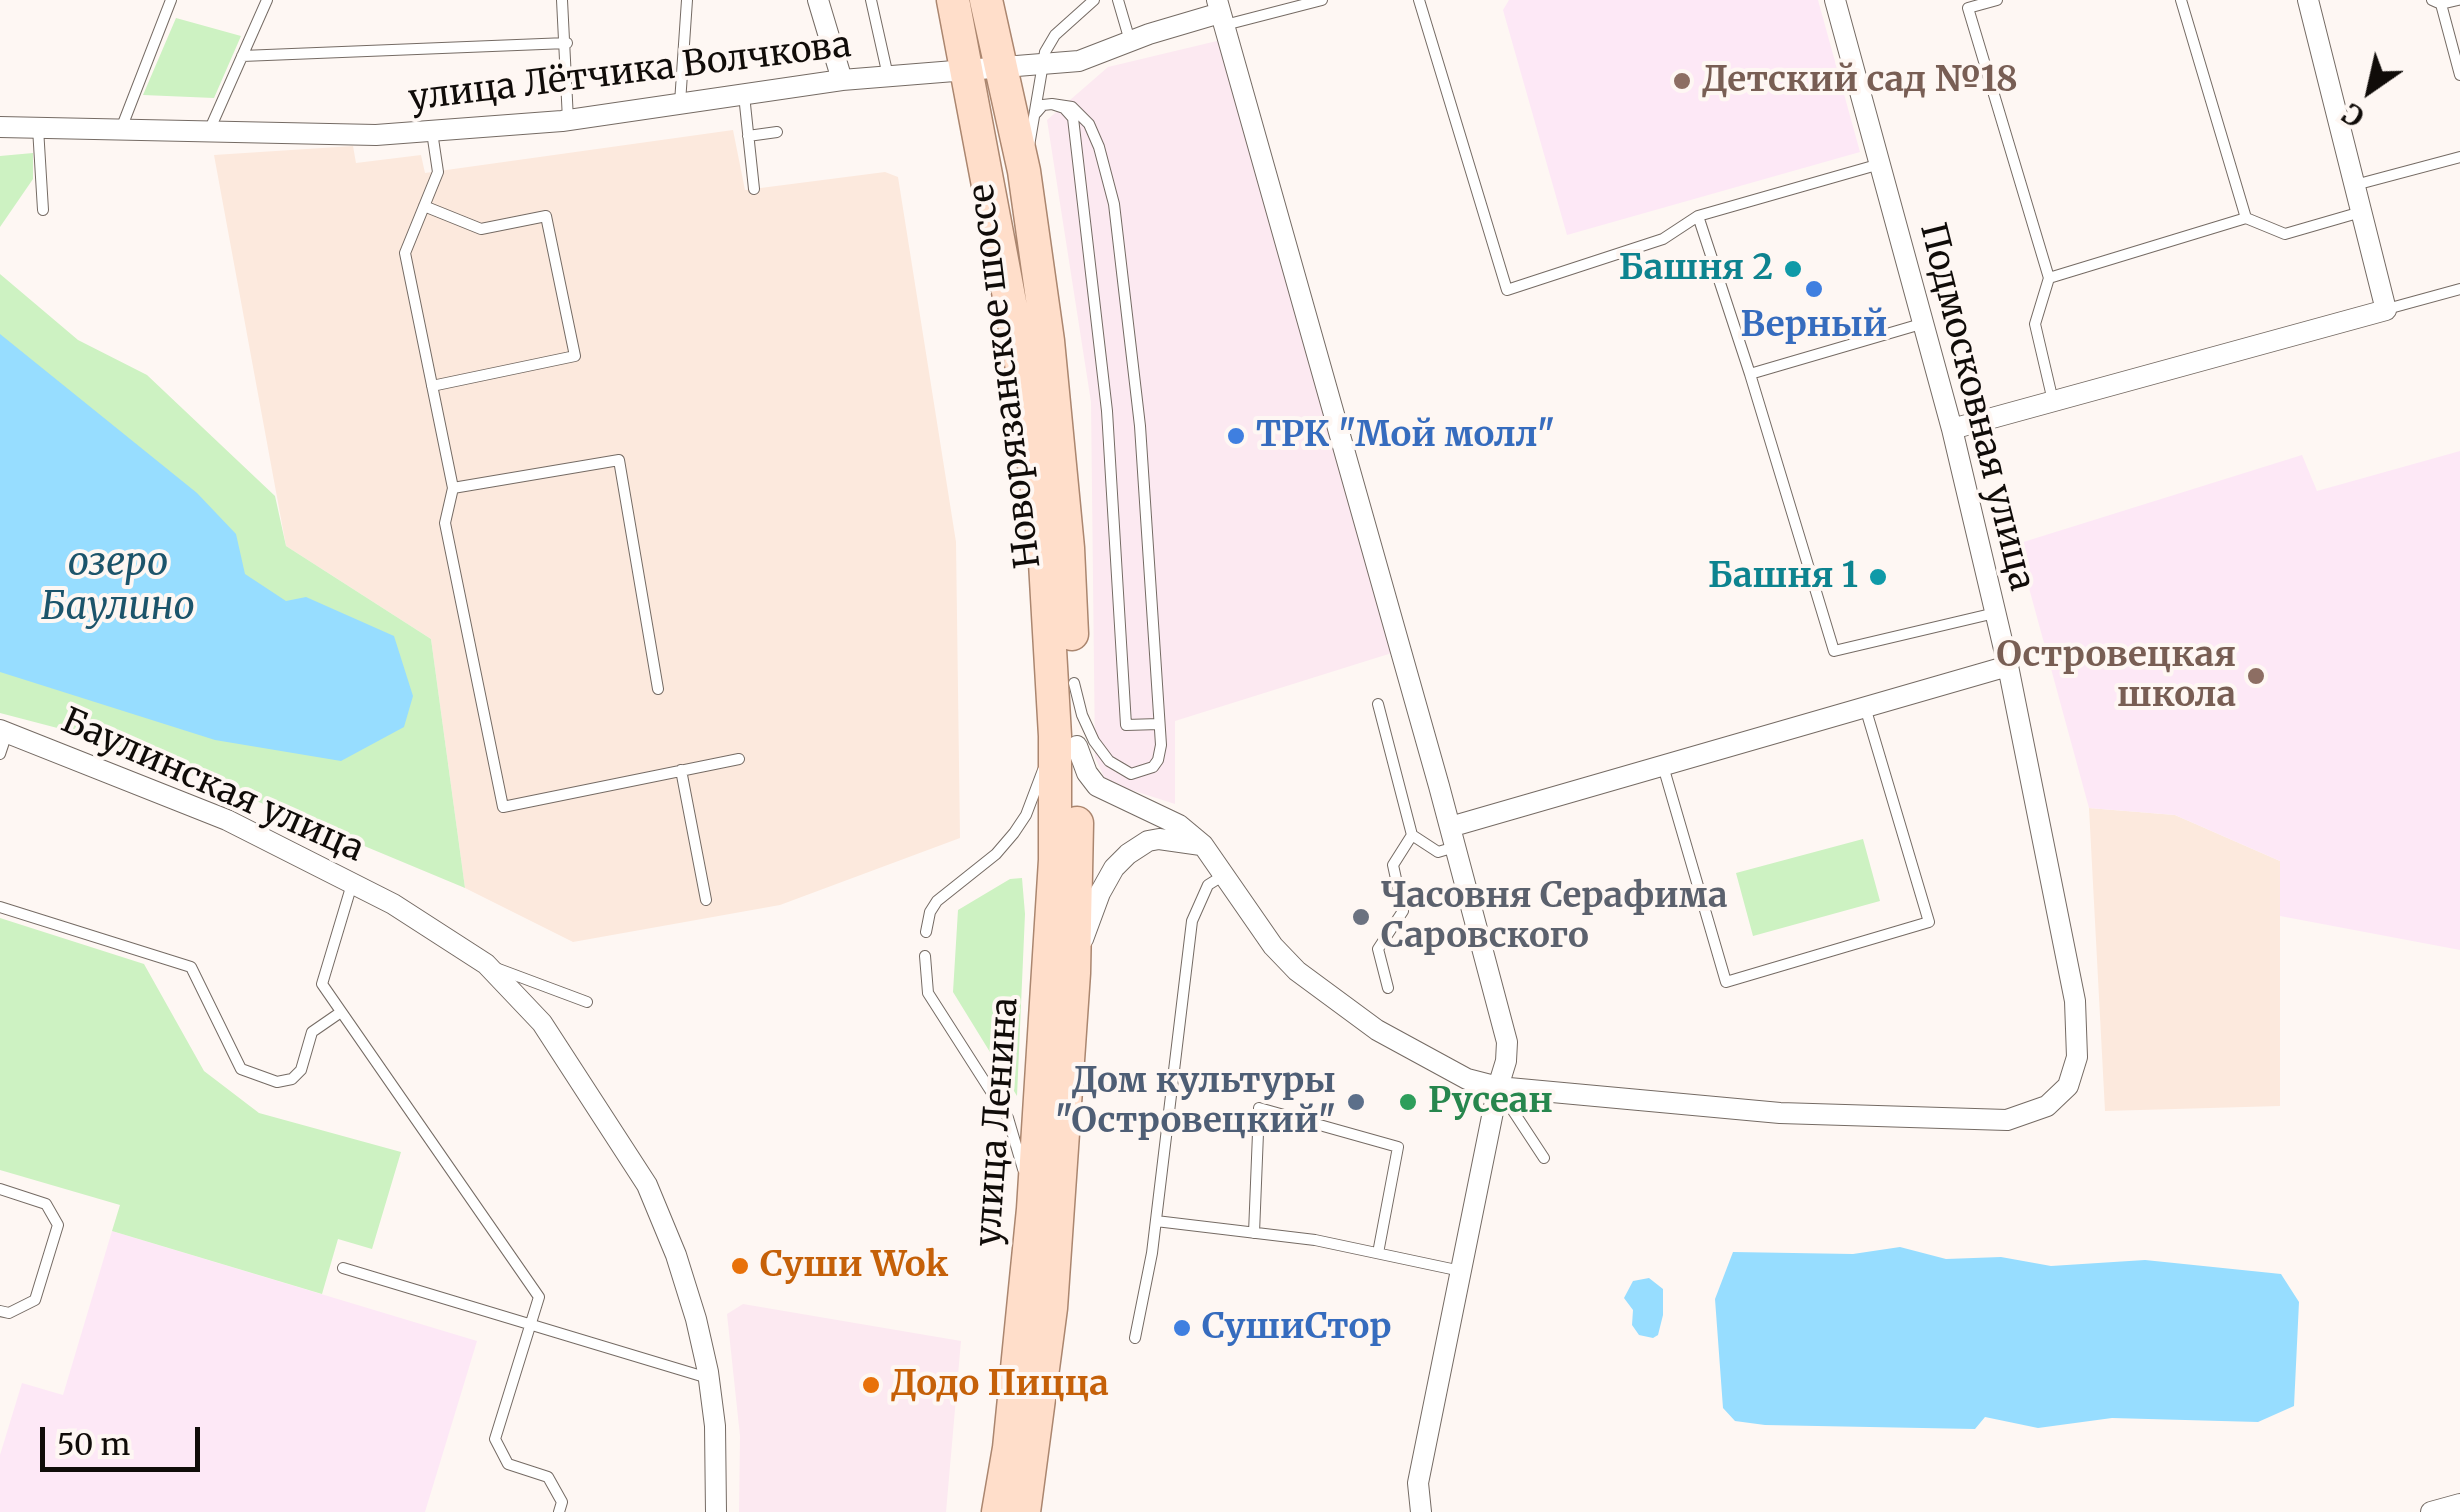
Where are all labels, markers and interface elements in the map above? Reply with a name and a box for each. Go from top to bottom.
street label: улица Лётчика Волчкова [407,25,853,121]
north arrow [2320,40,2420,140]
place label: Детский сад №18 [1702,60,2018,102]
marker: Детский сад №18 [1671,70,1693,92]
text: С [2335,95,2371,135]
street label: Новорязанское шоссе [962,181,1050,571]
street label: Подмосковная улица [1910,219,2042,595]
place label: Башня 2 [1619,248,1773,290]
marker: Башня 2 [1782,258,1804,280]
marker: Верный [1803,278,1825,300]
place label: Верный [1741,305,1887,347]
place label: ТРК "Мой молл" [1256,415,1555,457]
marker: ТРК "Мой молл" [1225,425,1247,447]
water label: озеро Баулино [41,541,195,630]
place label: Башня 1 [1708,556,1858,598]
marker: Башня 1 [1867,566,1889,588]
place label: Островецкая школа [1996,635,2236,717]
marker: Островецкая школа [2245,665,2267,687]
street label: Баулинская улица [54,700,370,872]
place label: Часовня Серафима Саровского [1381,876,1727,958]
marker: Часовня Серафима Саровского [1350,906,1372,928]
street label: улица Ленина [968,996,1028,1248]
place label: Дом культуры "Островецкий" [1055,1061,1336,1143]
place label: Русеан [1428,1081,1553,1123]
marker: Дом культуры "Островецкий" [1345,1091,1367,1113]
marker: Русеан [1397,1091,1419,1113]
place label: Суши Wok [760,1245,948,1287]
marker: Суши Wok [729,1255,751,1277]
place label: СушиСтор [1202,1307,1392,1349]
marker: СушиСтор [1171,1317,1193,1339]
place label: Додо Пицца [891,1364,1109,1406]
marker: Додо Пицца [860,1374,882,1396]
scale bar [45,1407,205,1469]
text: 50 m [57,1425,130,1463]

